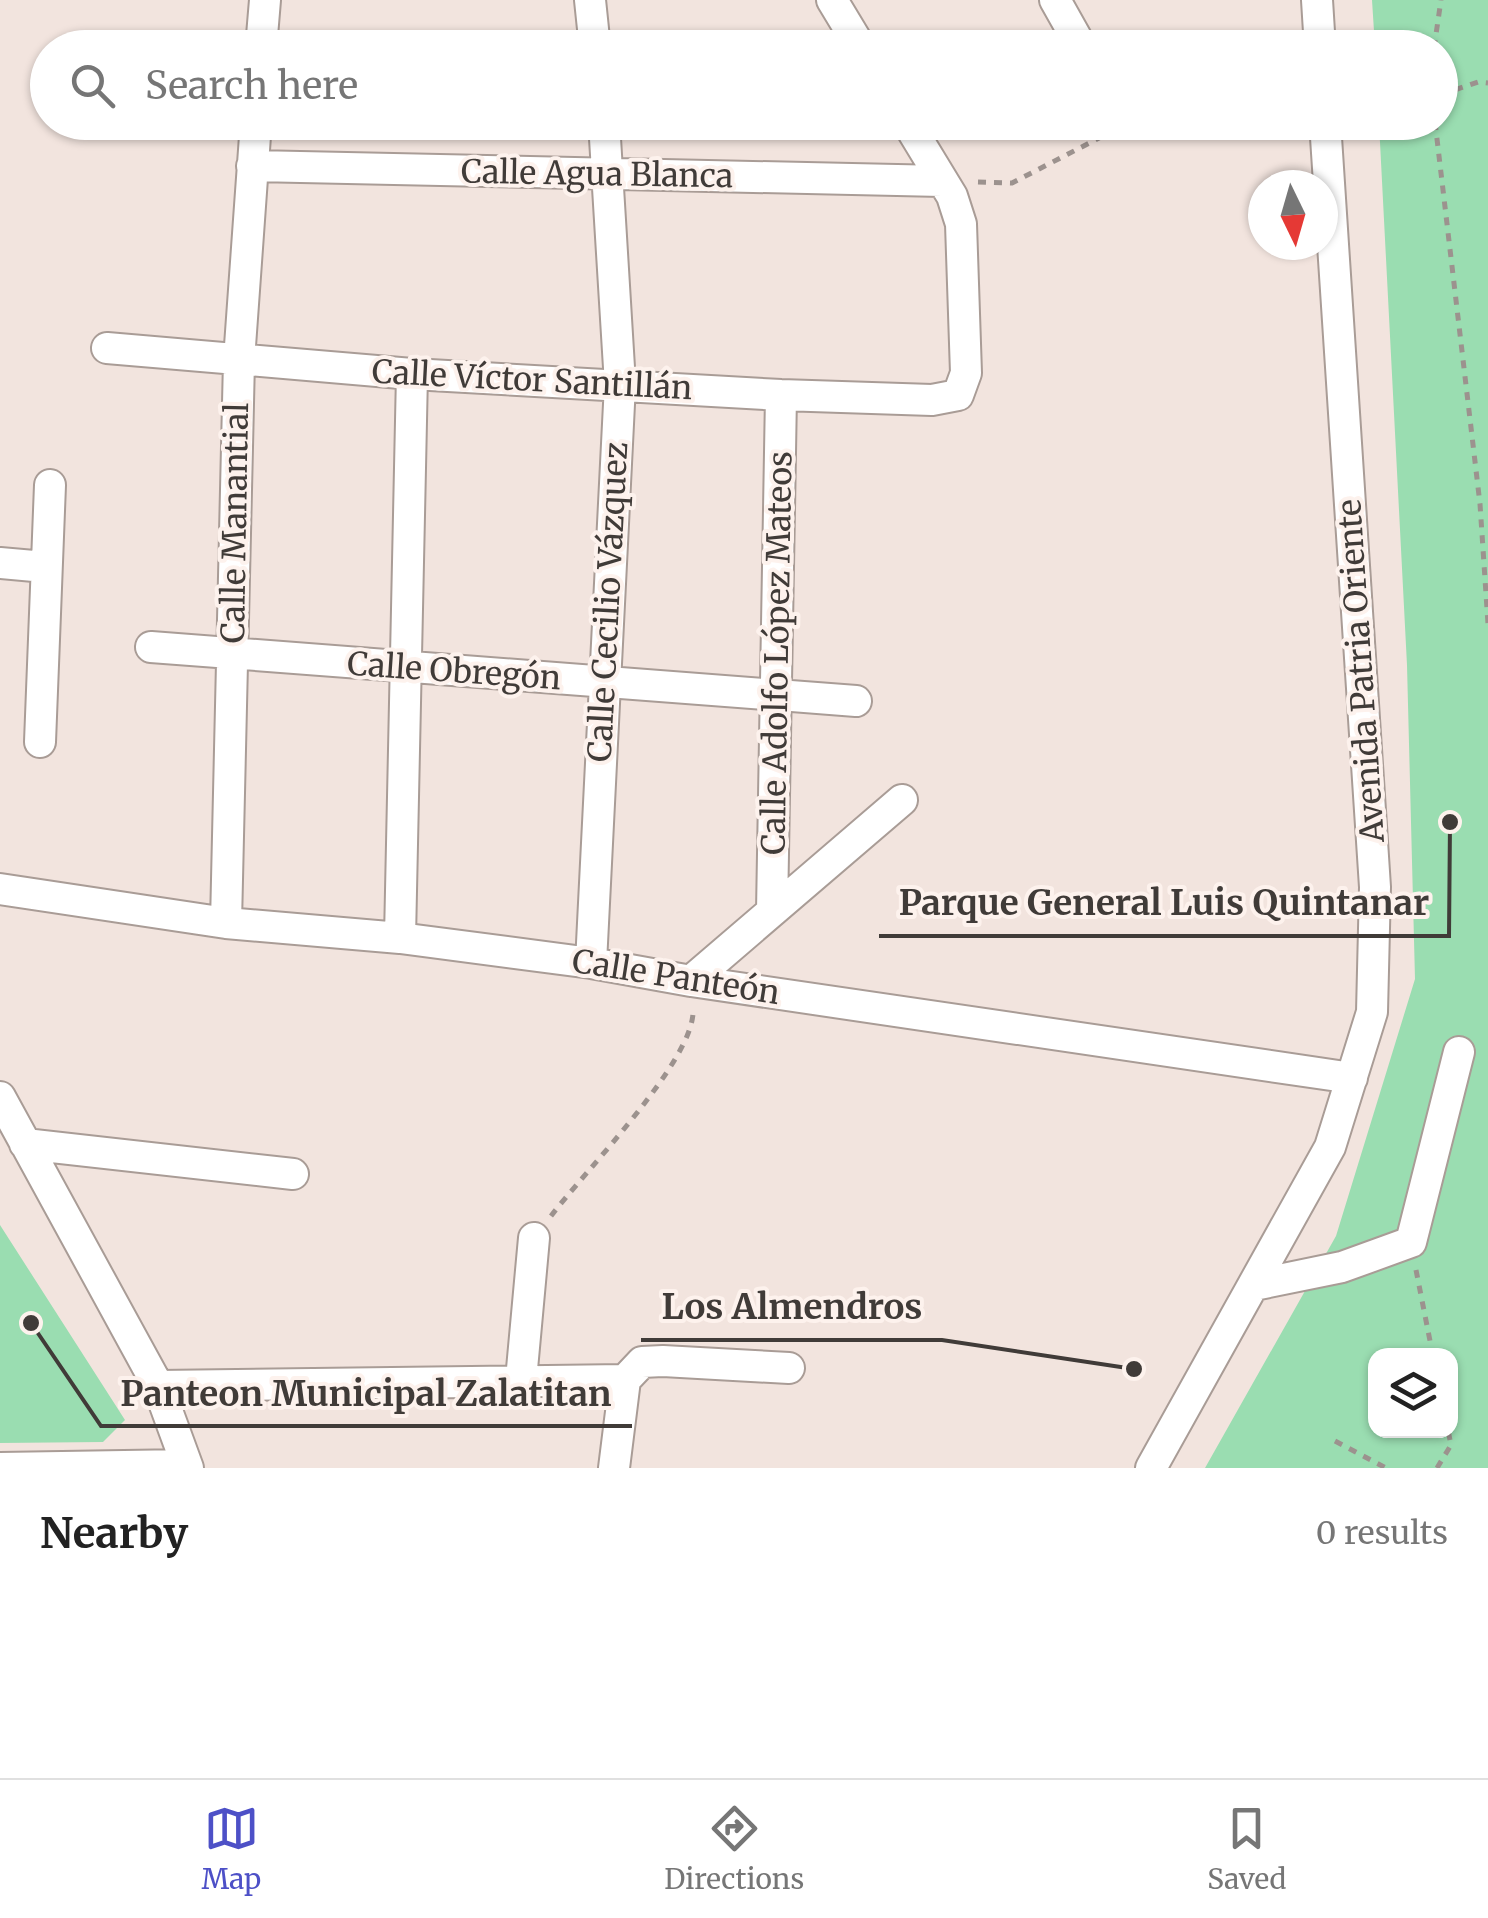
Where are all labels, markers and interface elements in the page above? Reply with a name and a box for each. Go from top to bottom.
search box [30,30,1458,140]
icon: search [65,58,120,113]
text: Search here [145,62,358,109]
street label: Calle Agua Blanca [461,152,733,196]
north arrow [1248,170,1338,260]
street label: Calle Víctor Santillán [371,352,693,408]
street label: Calle Manantial [213,402,257,644]
street label: Calle Cecilio Vázquez [580,441,636,763]
street label: Calle Adolfo López Mateos [753,451,801,855]
street label: Avenida Patria Oriente [1329,498,1393,845]
street label: Calle Obregón [346,644,562,698]
callout: Parque General Luis Quintanar [879,871,1449,936]
text: Parque General Luis Quintanar [899,881,1429,925]
street label: Calle Panteón [569,941,783,1013]
callout: Los Almendros [641,1275,942,1340]
text: Los Almendros [662,1285,922,1329]
map controls [1368,1348,1458,1438]
button: layers [1368,1348,1458,1438]
callout: Panteon Municipal Zalatitan [101,1361,632,1426]
text: Panteon Municipal Zalatitan [120,1372,612,1416]
text: Nearby [40,1507,188,1559]
text: 0 results [1316,1513,1448,1553]
tab: Map [201,1801,261,1897]
tab: Directions [664,1801,804,1897]
tab: Saved [1207,1801,1286,1897]

